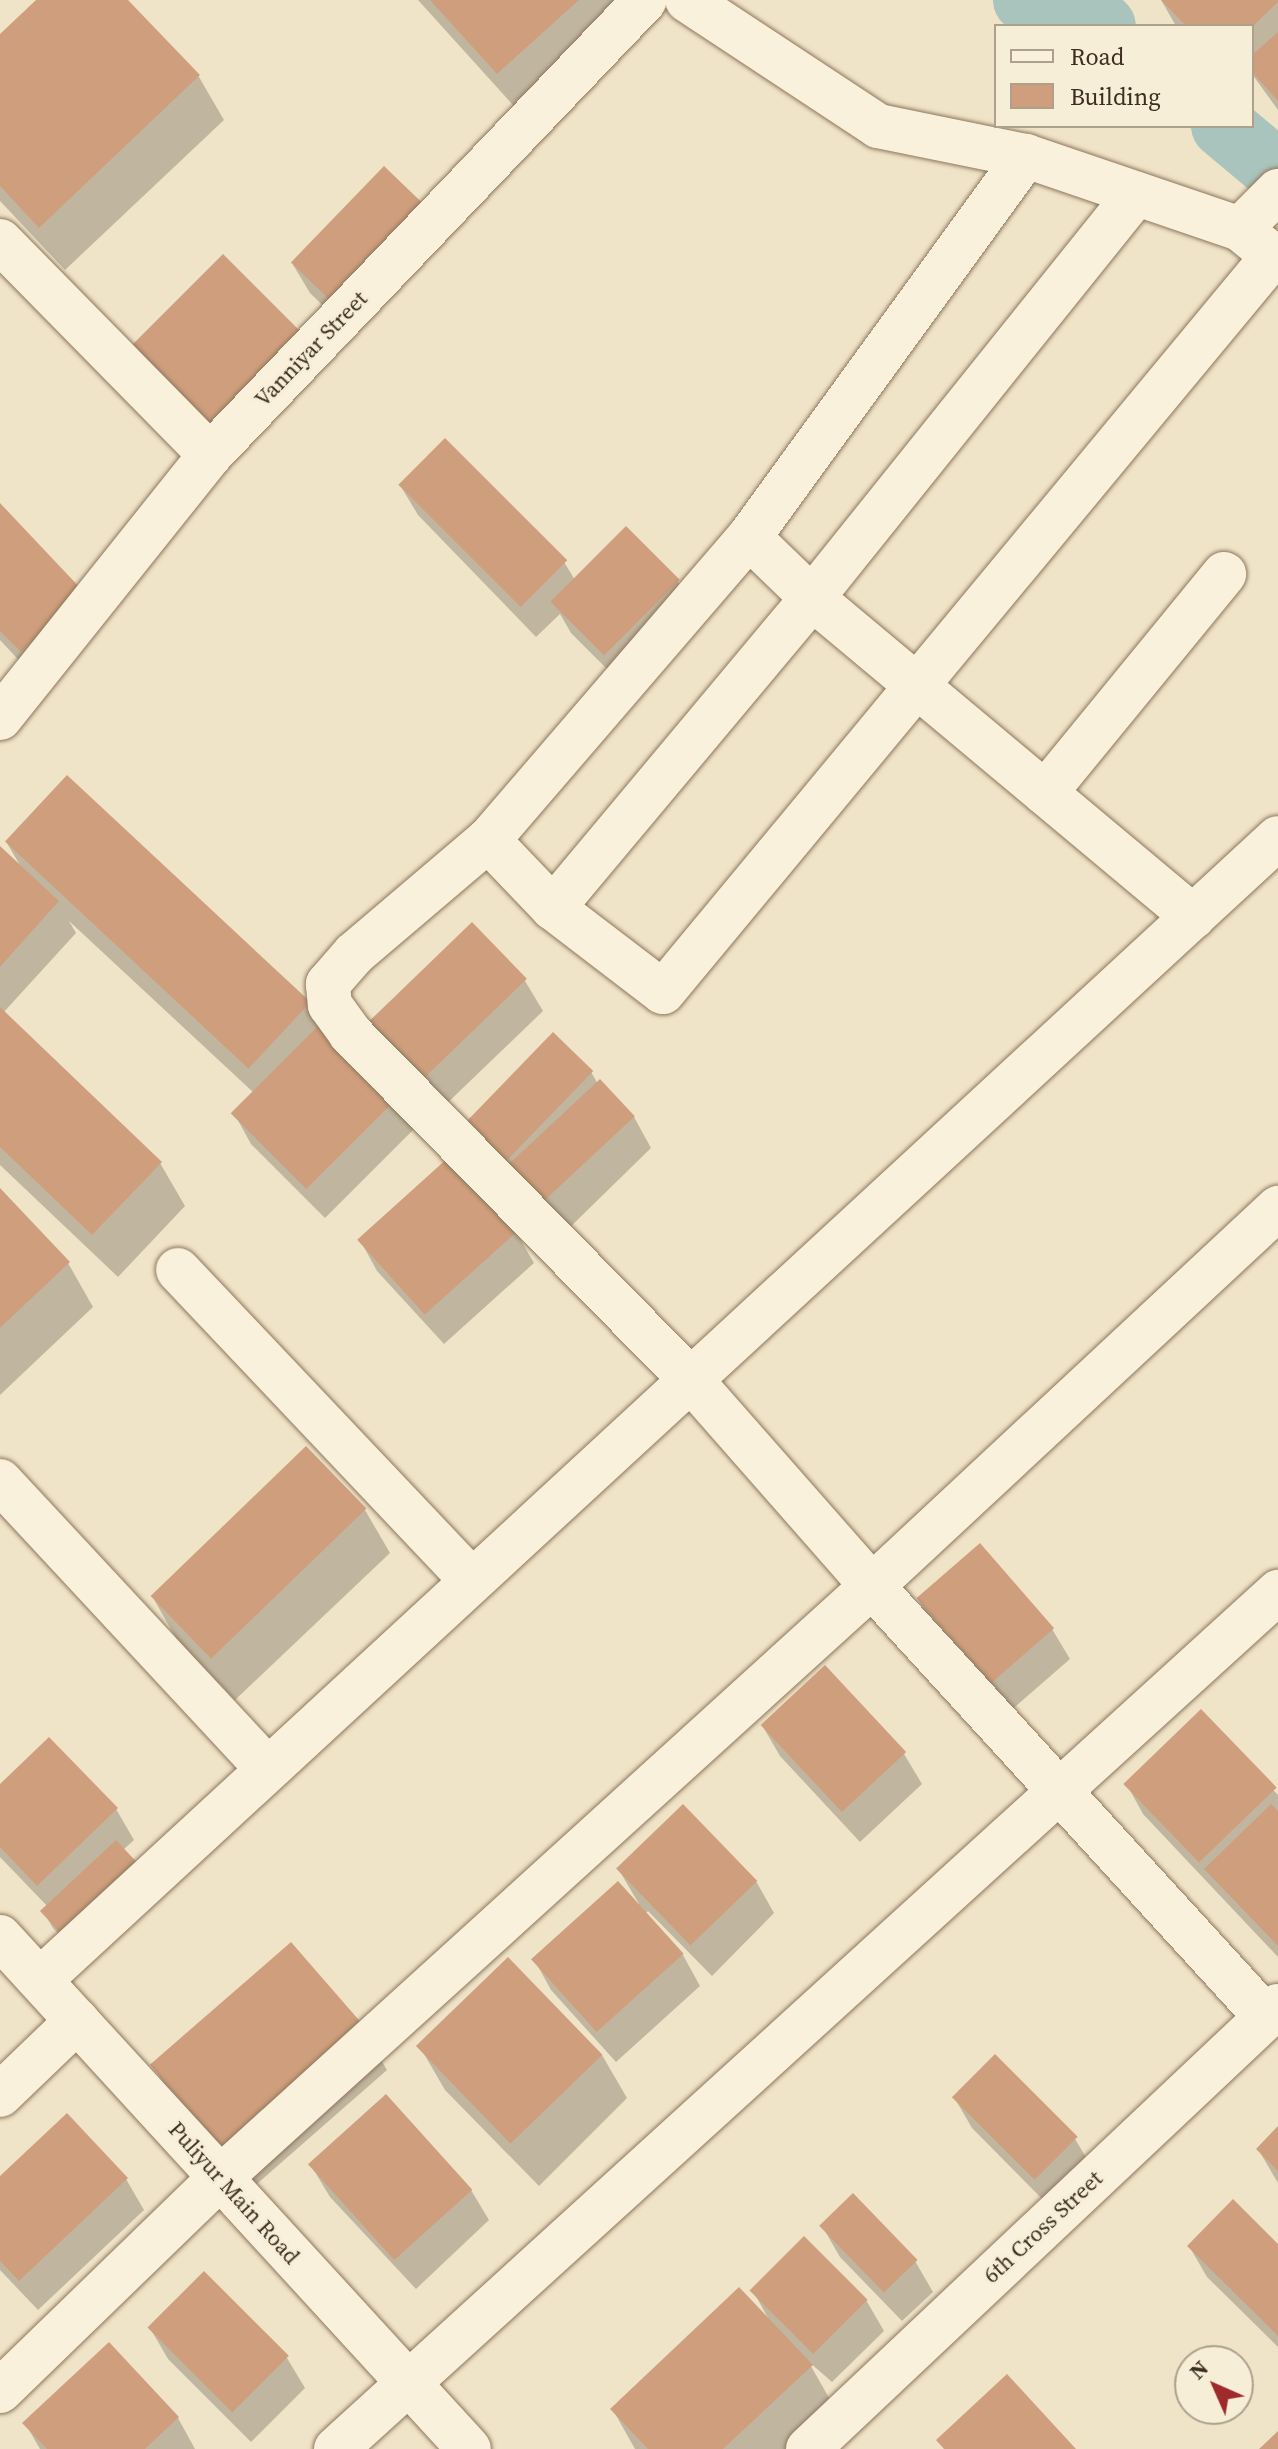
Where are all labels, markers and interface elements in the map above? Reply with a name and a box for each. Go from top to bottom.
legend [994,24,1254,128]
text: Road [1070,40,1124,73]
text: Building [1070,80,1161,113]
street label: Vanniyar Street [249,286,373,412]
street label: Puliyur Main Road [163,2116,305,2270]
street label: 6th Cross Street [978,2165,1108,2289]
north arrow [1174,2345,1254,2425]
text: N [1182,2353,1215,2386]

